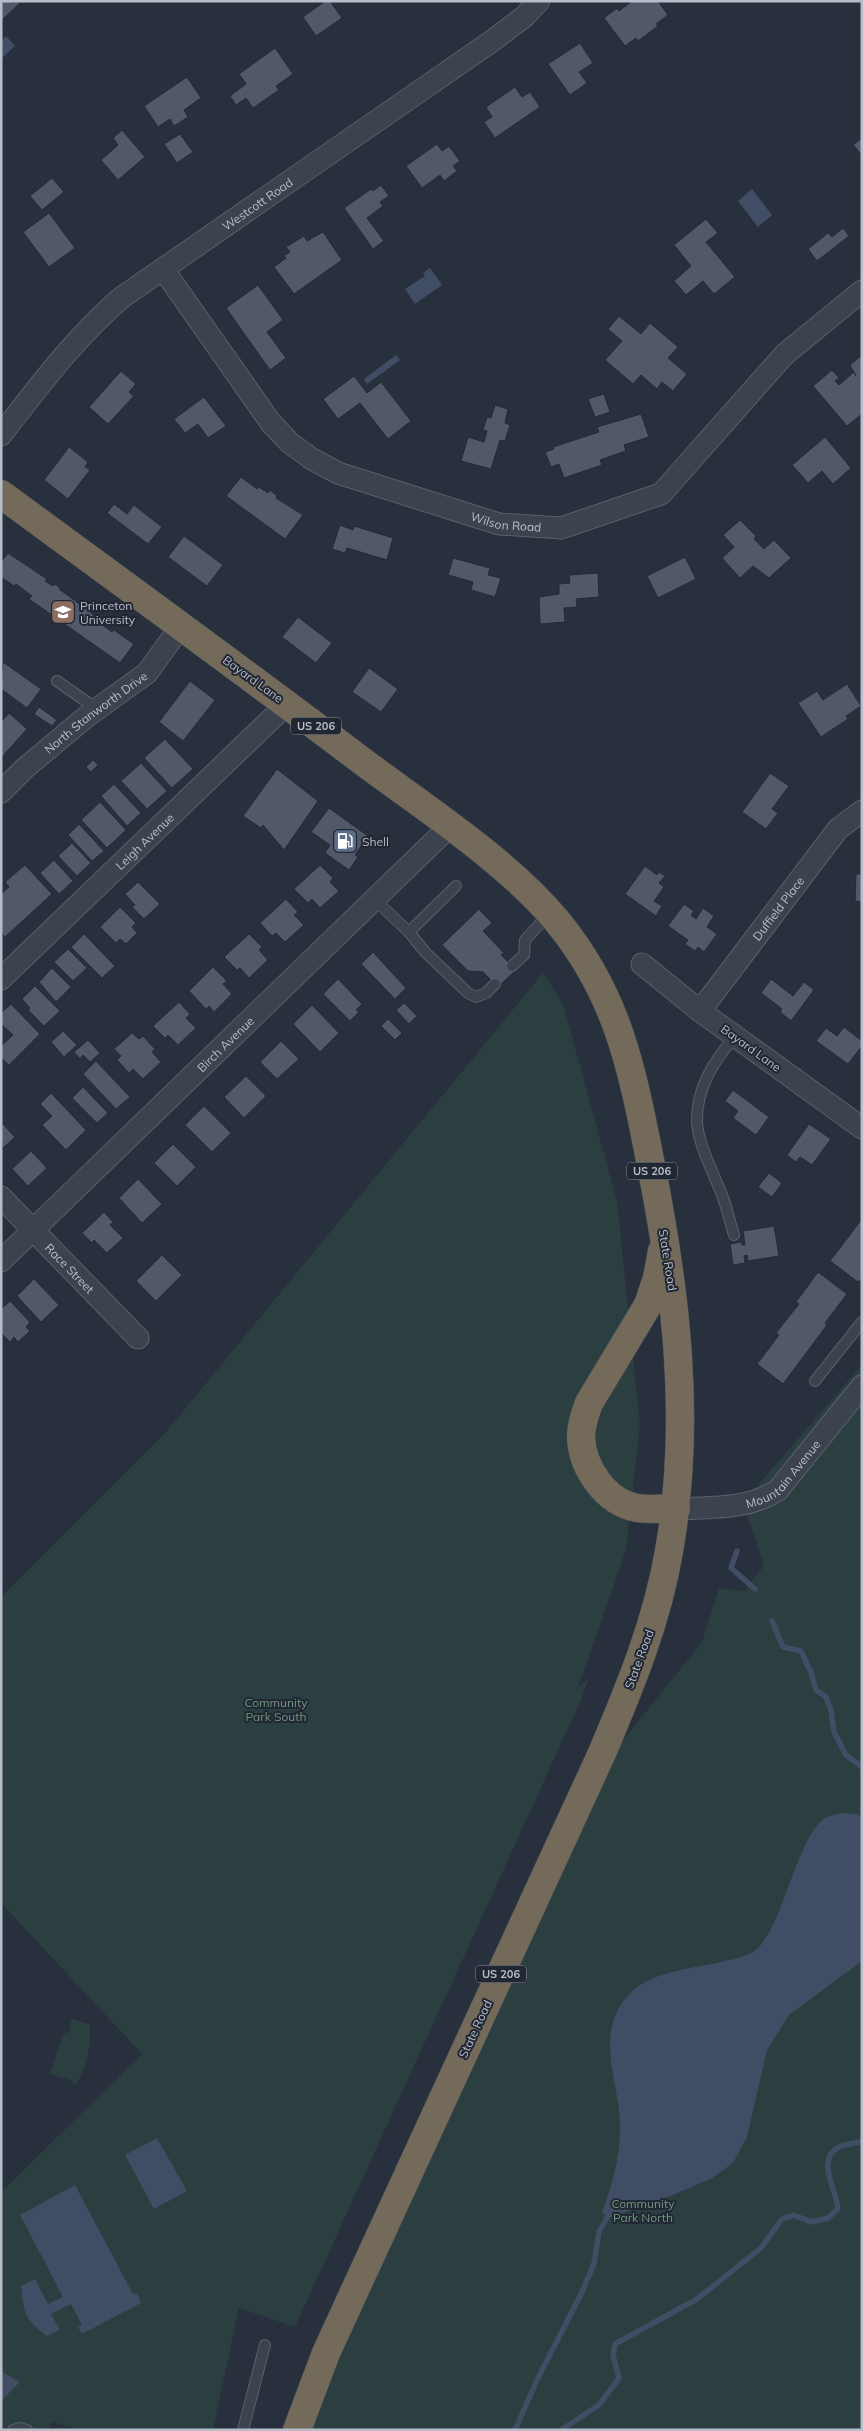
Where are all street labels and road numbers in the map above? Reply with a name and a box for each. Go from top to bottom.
street label: Westcott Road [219,174,295,233]
street label: Wilson Road [469,508,542,534]
street label: Bayard Lane [220,652,286,706]
street label: North Stanworth Drive [41,668,150,756]
road number: US 206 [291,718,341,734]
street label: Leigh Avenue [112,810,177,873]
street label: Duffield Place [749,873,807,943]
street label: Birch Avenue [194,1013,257,1075]
street label: Bayard Lane [718,1021,784,1075]
road number: US 206 [627,1162,677,1180]
street label: State Road [656,1228,680,1292]
street label: Race Street [42,1240,98,1296]
street label: Mountain Avenue [744,1437,823,1511]
street label: State Road [621,1627,657,1691]
road number: US 206 [476,1966,526,1982]
street label: State Road [455,1998,495,2060]

